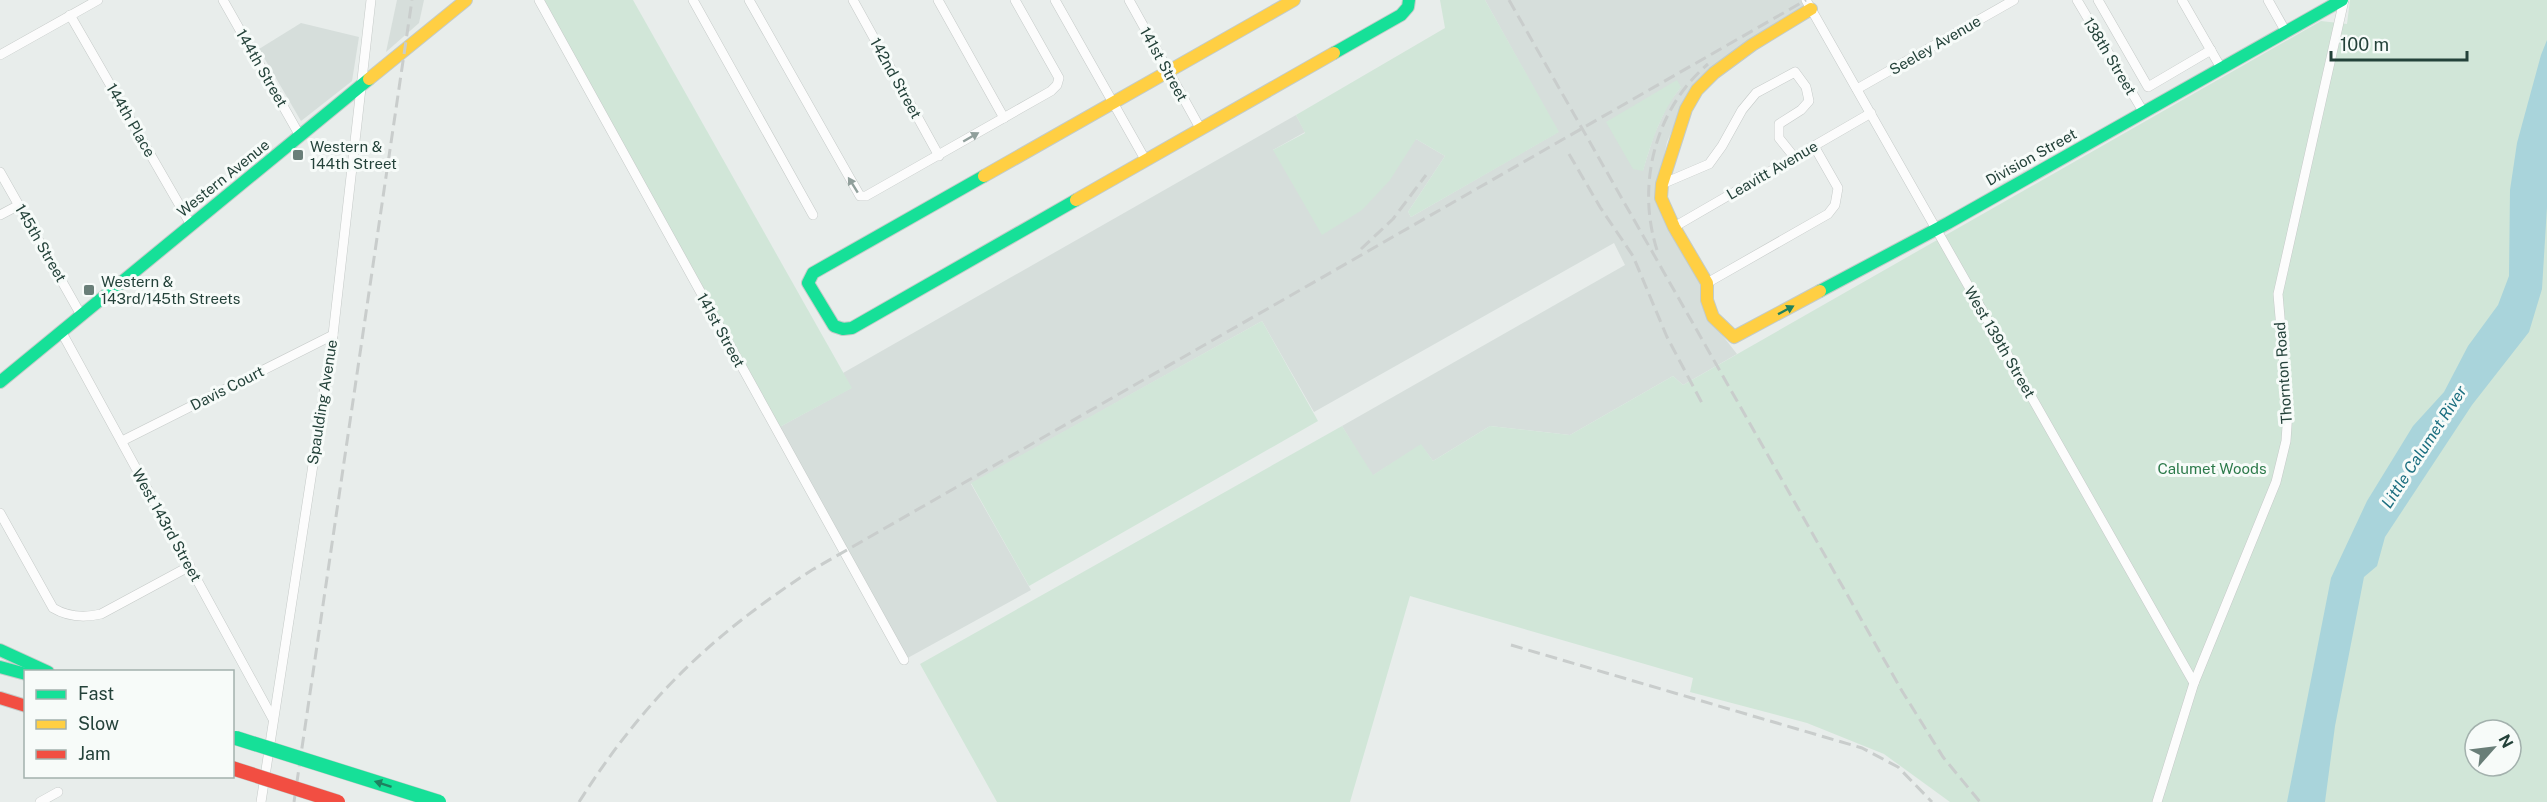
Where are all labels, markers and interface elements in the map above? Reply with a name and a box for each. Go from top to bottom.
street label: Seeley Avenue [1886,12,1984,78]
street label: 138th Street [2080,14,2140,98]
street label: 141st Street [1137,24,1191,104]
scale bar [2331,24,2468,62]
street label: 144th Street [233,26,291,110]
text: 100 m [2340,34,2389,55]
street label: 142nd Street [867,35,925,121]
street label: 144th Place [103,80,159,160]
street label: Division Street [1983,125,2080,189]
one-way arrow [963,132,980,142]
street label: Western Avenue [174,136,272,220]
street label: Leavitt Avenue [1724,137,1820,203]
place label: Western & 144th Street [310,138,397,172]
marker: Western & 144th Street [291,148,305,162]
one-way arrow [848,177,859,194]
street label: 145th Street [12,201,70,285]
place label: Western & 143rd/145th Streets [101,273,240,307]
marker: Western & 143rd/145th Streets [82,283,96,297]
street label: West 139th Street [1961,283,2039,401]
street label: 141st Street [694,290,748,370]
one-way arrow [1777,305,1794,315]
street label: Thornton Road [2271,321,2295,425]
street label: Spaulding Avenue [304,338,340,466]
street label: Davis Court [188,362,267,414]
water label: Little Calumet River [2377,382,2471,512]
park label: Calumet Woods [2157,460,2267,477]
street label: West 143rd Street [129,466,205,584]
legend [24,670,234,778]
text: Fast [78,683,114,704]
text: Slow [78,713,119,734]
north arrow [2463,718,2523,778]
text: N [2494,731,2517,751]
text: Jam [78,743,111,764]
one-way arrow [374,779,392,789]

